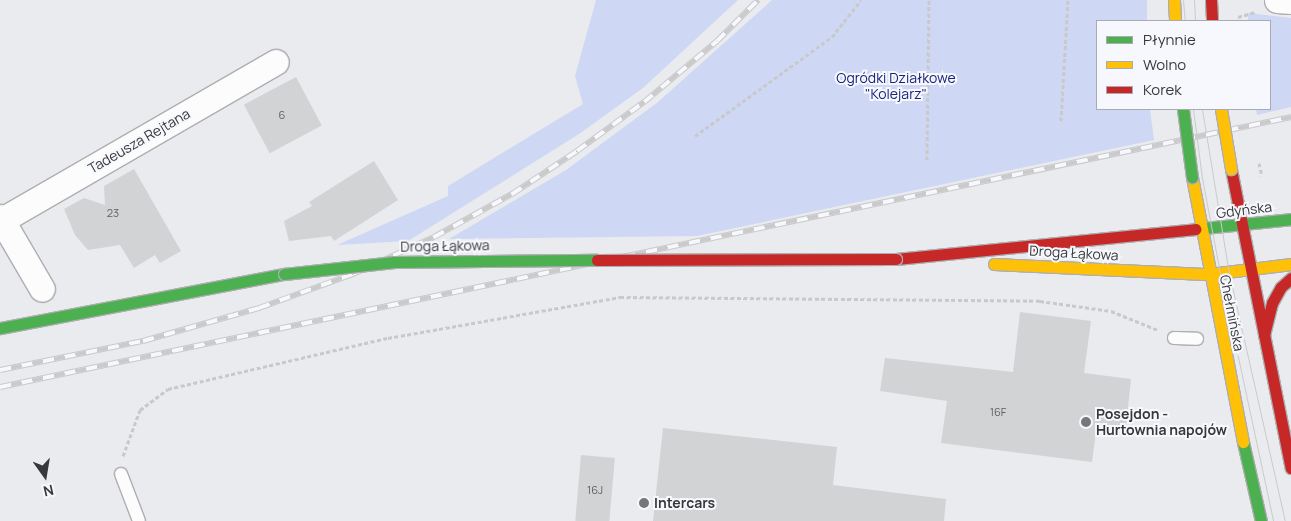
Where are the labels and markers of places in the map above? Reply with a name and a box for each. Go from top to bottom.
place label: Posejdon - Hurtownia napojów [1096,406,1227,438]
marker: Posejdon - Hurtownia napojów [1080,416,1092,428]
place label: Intercars [654,495,715,511]
marker: Intercars [638,497,650,509]

